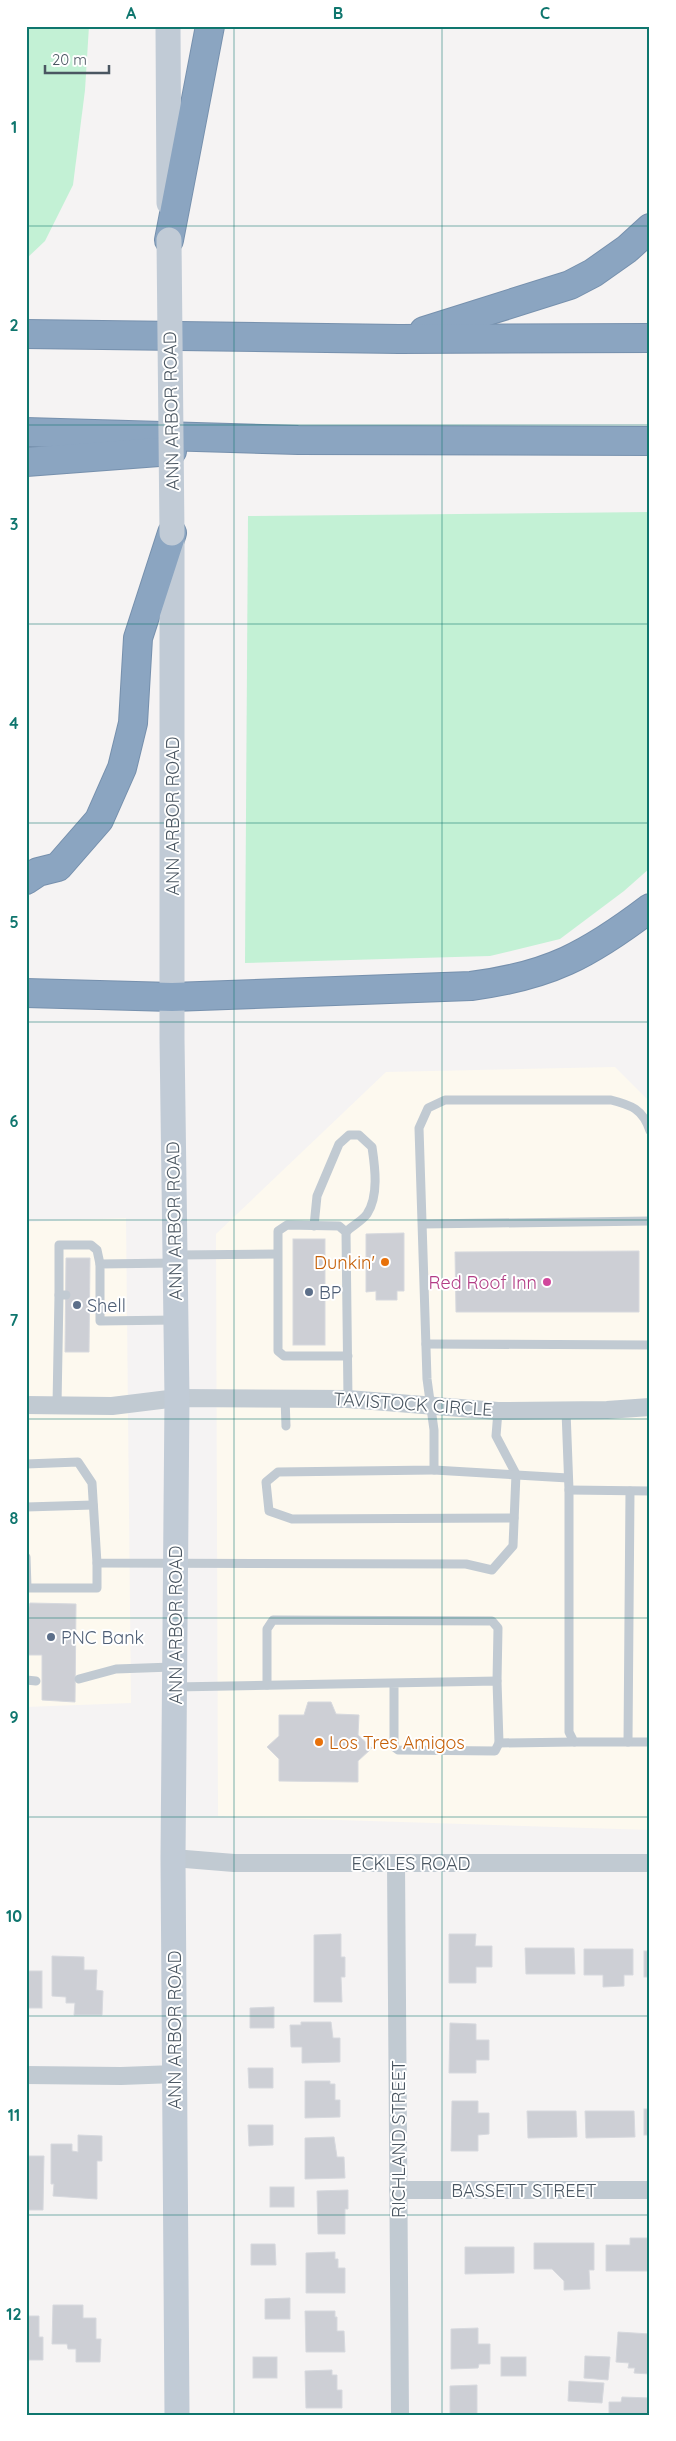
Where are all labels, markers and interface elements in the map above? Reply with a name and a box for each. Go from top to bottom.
text: A [126,3,137,23]
text: B [333,3,343,23]
text: C [540,3,550,23]
scale bar [45,42,109,74]
text: 20 m [52,50,87,69]
text: 1 [11,117,17,137]
text: 2 [9,315,19,335]
street label: ANN ARBOR ROAD [158,331,184,491]
text: 3 [10,514,18,534]
text: 4 [9,713,19,733]
street label: ANN ARBOR ROAD [161,736,184,896]
text: 5 [9,912,19,932]
text: 6 [10,1111,19,1131]
street label: ANN ARBOR ROAD [161,1141,187,1301]
place label: Dunkin' [314,1251,375,1274]
marker: Dunkin' [379,1256,391,1268]
place label: Red Roof Inn [429,1271,537,1294]
marker: Red Roof Inn [541,1276,553,1288]
place label: BP [319,1281,341,1304]
marker: BP [303,1286,315,1298]
place label: Shell [87,1294,126,1317]
marker: Shell [71,1299,83,1311]
text: 7 [10,1310,19,1330]
street label: TAVISTOCK CIRCLE [333,1387,493,1421]
text: 8 [10,1508,19,1528]
street label: ANN ARBOR ROAD [164,1545,187,1705]
place label: PNC Bank [61,1626,144,1649]
marker: PNC Bank [45,1631,57,1643]
text: 9 [9,1707,19,1727]
place label: Los Tres Amigos [329,1731,465,1754]
marker: Los Tres Amigos [313,1736,325,1748]
street label: ECKLES ROAD [351,1852,471,1875]
text: 10 [6,1906,22,1926]
street label: ANN ARBOR ROAD [163,1950,186,2110]
street label: RICHLAND STREET [387,2060,410,2218]
text: 11 [8,2105,20,2125]
street label: BASSETT STREET [451,2179,597,2202]
text: 12 [6,2304,22,2324]

